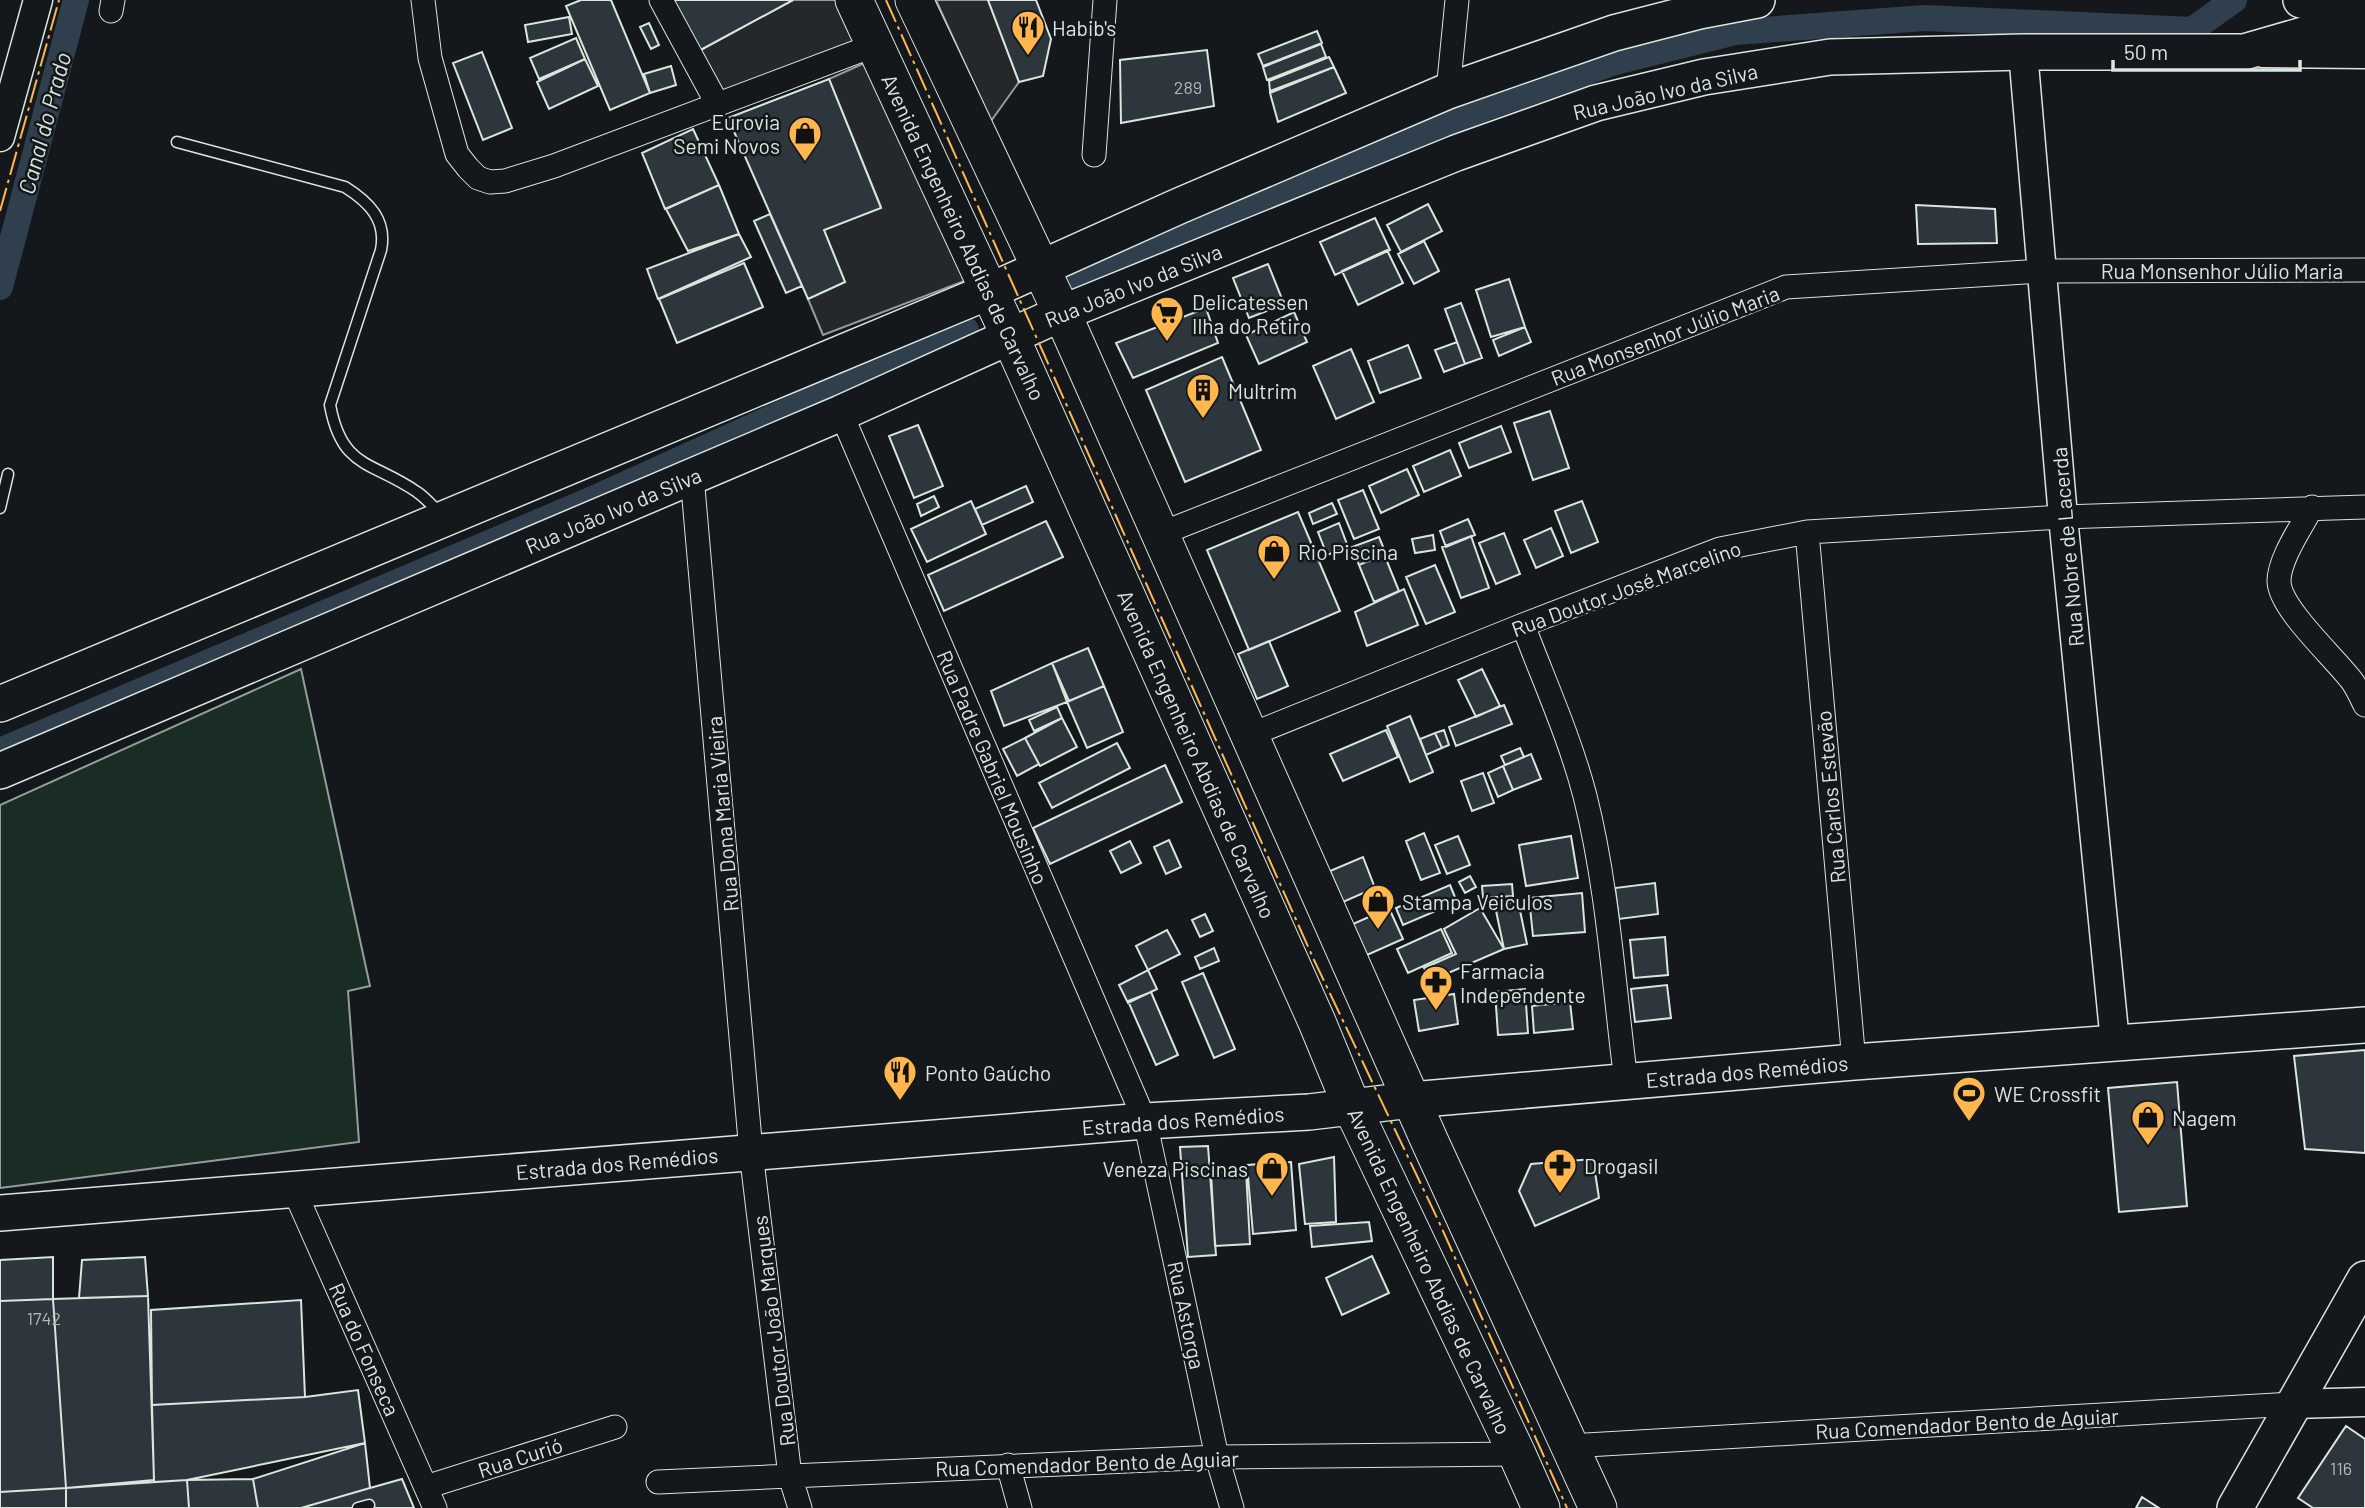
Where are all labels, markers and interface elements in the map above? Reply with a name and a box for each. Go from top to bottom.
restaurant icon: Habib's [1009,8,1047,57]
place label: Habib's [1052,15,1116,40]
scale bar [2113,28,2300,72]
text: 50 m [2124,39,2168,64]
water label: Canal do Prado [12,49,76,197]
street label: Rua João Ivo da Silva [1570,58,1760,124]
street label: Avenida Engenheiro Abdias de Carvalho [877,70,1051,404]
house number: 289 [1174,76,1202,98]
place label: Eurovia Semi Novos [673,109,780,158]
shop icon: Eurovia Semi Novos [786,114,824,163]
street label: Rua João Ivo da Silva [1041,238,1225,332]
street label: Rua Monsenhor Júlio Maria [2101,258,2343,283]
street label: Rua Monsenhor Júlio Maria [1547,280,1783,390]
place label: Delicatessen Ilha do Retiro [1192,289,1311,338]
supermarket icon: Delicatessen Ilha do Retiro [1148,294,1186,343]
building icon: Multrim [1184,371,1222,420]
place label: Multrim [1228,378,1297,403]
street label: Rua Nobre de Lacerda [2046,446,2088,648]
street label: Rua João Ivo da Silva [521,462,705,558]
shop icon: Rio Piscina [1255,532,1293,581]
street label: Rua Doutor José Marcelino [1508,535,1744,641]
place label: Rio Piscina [1298,539,1398,564]
street label: Avenida Engenheiro Abdias de Carvalho [1113,586,1281,922]
street label: Rua Padre Gabriel Mousinho [932,646,1054,888]
street label: Rua Carlos Estevão [1810,710,1850,884]
street label: Rua Dona Maria Vieira [701,715,743,913]
shop icon: Stampa Veiculos [1359,882,1397,931]
place label: Stampa Veiculos [1402,889,1553,914]
place label: Farmacia Independente [1460,958,1586,1007]
pharmacy icon: Farmacia Independente [1417,963,1455,1012]
street label: Estrada dos Remédios [1645,1050,1849,1092]
restaurant icon: Ponto Gaúcho [881,1053,919,1102]
place label: Ponto Gaúcho [925,1060,1051,1085]
sports icon: WE Crossfit [1950,1074,1988,1123]
place label: WE Crossfit [1994,1081,2101,1106]
shop icon: Nagem [2129,1098,2167,1147]
street label: Estrada dos Remédios [1081,1100,1285,1140]
street label: Avenida Engenheiro Abdias de Carvalho [1343,1104,1517,1438]
place label: Nagem [2172,1105,2237,1130]
street label: Estrada dos Remédios [515,1142,719,1184]
pharmacy icon: Drogasil [1541,1146,1579,1195]
shop icon: Veneza Piscinas [1253,1149,1291,1198]
place label: Drogasil [1584,1153,1658,1178]
place label: Veneza Piscinas [1103,1156,1248,1181]
street label: Rua Doutor João Marques [746,1214,800,1448]
street label: Rua Astorga [1163,1259,1211,1371]
street label: Rua do Fonseca [325,1279,405,1419]
house number: 1742 [27,1307,61,1329]
street label: Rua Comendador Bento de Aguiar [1815,1403,2120,1443]
street label: Rua Curió [475,1432,565,1482]
street label: Rua Comendador Bento de Aguiar [935,1445,1240,1481]
house number: 116 [2330,1457,2352,1479]

